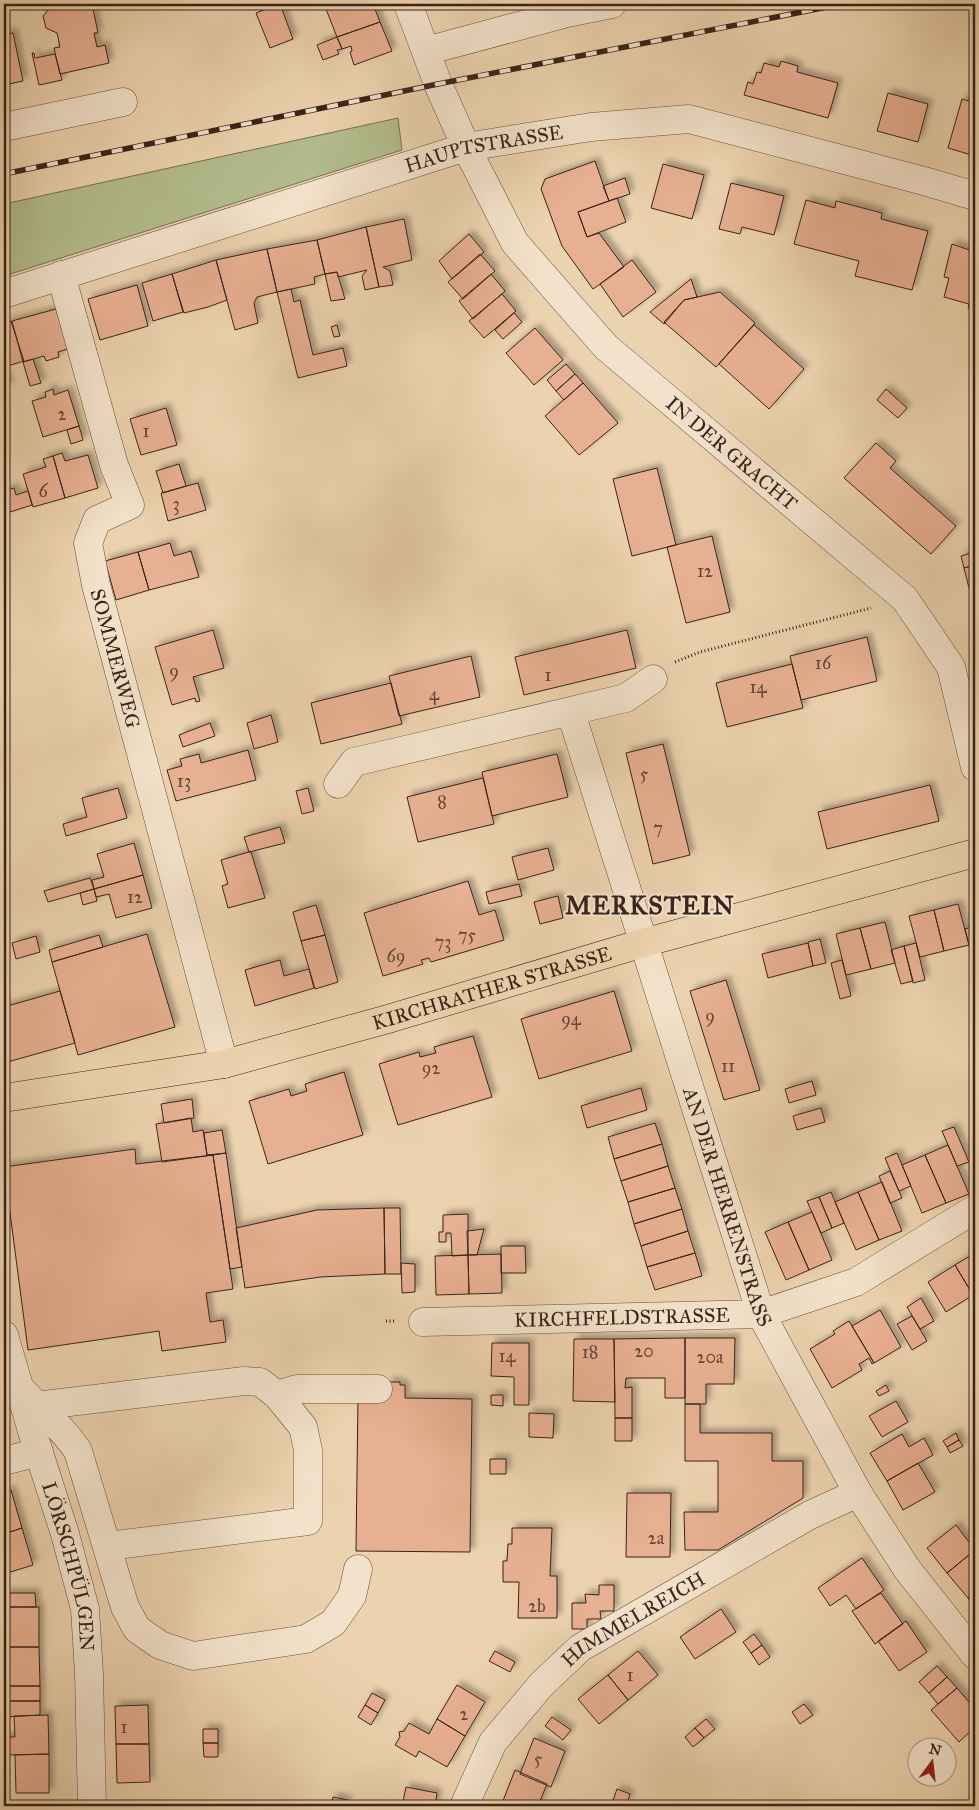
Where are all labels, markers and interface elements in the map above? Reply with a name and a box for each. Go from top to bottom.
street label: HAUPTSTRASSE [402,120,564,178]
street label: IN DER GRACHT [661,391,803,515]
house number: 2 [58,403,67,425]
house number: 1 [142,420,150,442]
house number: 6 [38,480,48,502]
house number: 3 [172,493,180,515]
house number: 12 [697,560,713,582]
street label: SOMMERWEG [86,586,146,731]
house number: 16 [815,652,832,674]
house number: 9 [169,660,179,682]
house number: 1 [544,664,552,686]
house number: 14 [749,676,768,698]
house number: 4 [429,683,440,705]
house number: 5 [640,763,649,785]
house number: 13 [177,770,191,792]
house number: 8 [437,791,447,813]
house number: 7 [653,817,663,839]
house number: 12 [127,886,143,908]
district label: MERKSTEIN [565,890,735,921]
house number: 75 [458,924,477,946]
house number: 73 [435,931,451,953]
street label: KIRCHRATHER STRASSE [370,941,614,1035]
house number: 69 [387,945,405,967]
house number: 9 [705,1005,715,1027]
house number: 94 [561,1008,582,1030]
house number: 11 [721,1055,735,1077]
house number: 92 [422,1057,440,1079]
street label: AN DER HERRENSTRASS [678,1083,778,1331]
street label: KIRCHFELDSTRASSE [514,1303,730,1332]
house number: 20 [634,1340,654,1362]
house number: 18 [582,1341,598,1363]
house number: 14 [498,1345,517,1367]
house number: 20a [697,1346,724,1368]
street label: LÖRSCHPÜLGEN [37,1479,100,1652]
house number: 2a [648,1527,665,1549]
street label: HIMMELREICH [556,1566,709,1672]
house number: 2b [528,1595,546,1617]
house number: 1 [626,1664,634,1686]
house number: 2 [460,1703,469,1725]
house number: 1 [120,1716,128,1738]
north arrow [906,1738,956,1788]
text: N [927,1740,943,1760]
house number: 5 [534,1748,543,1770]

